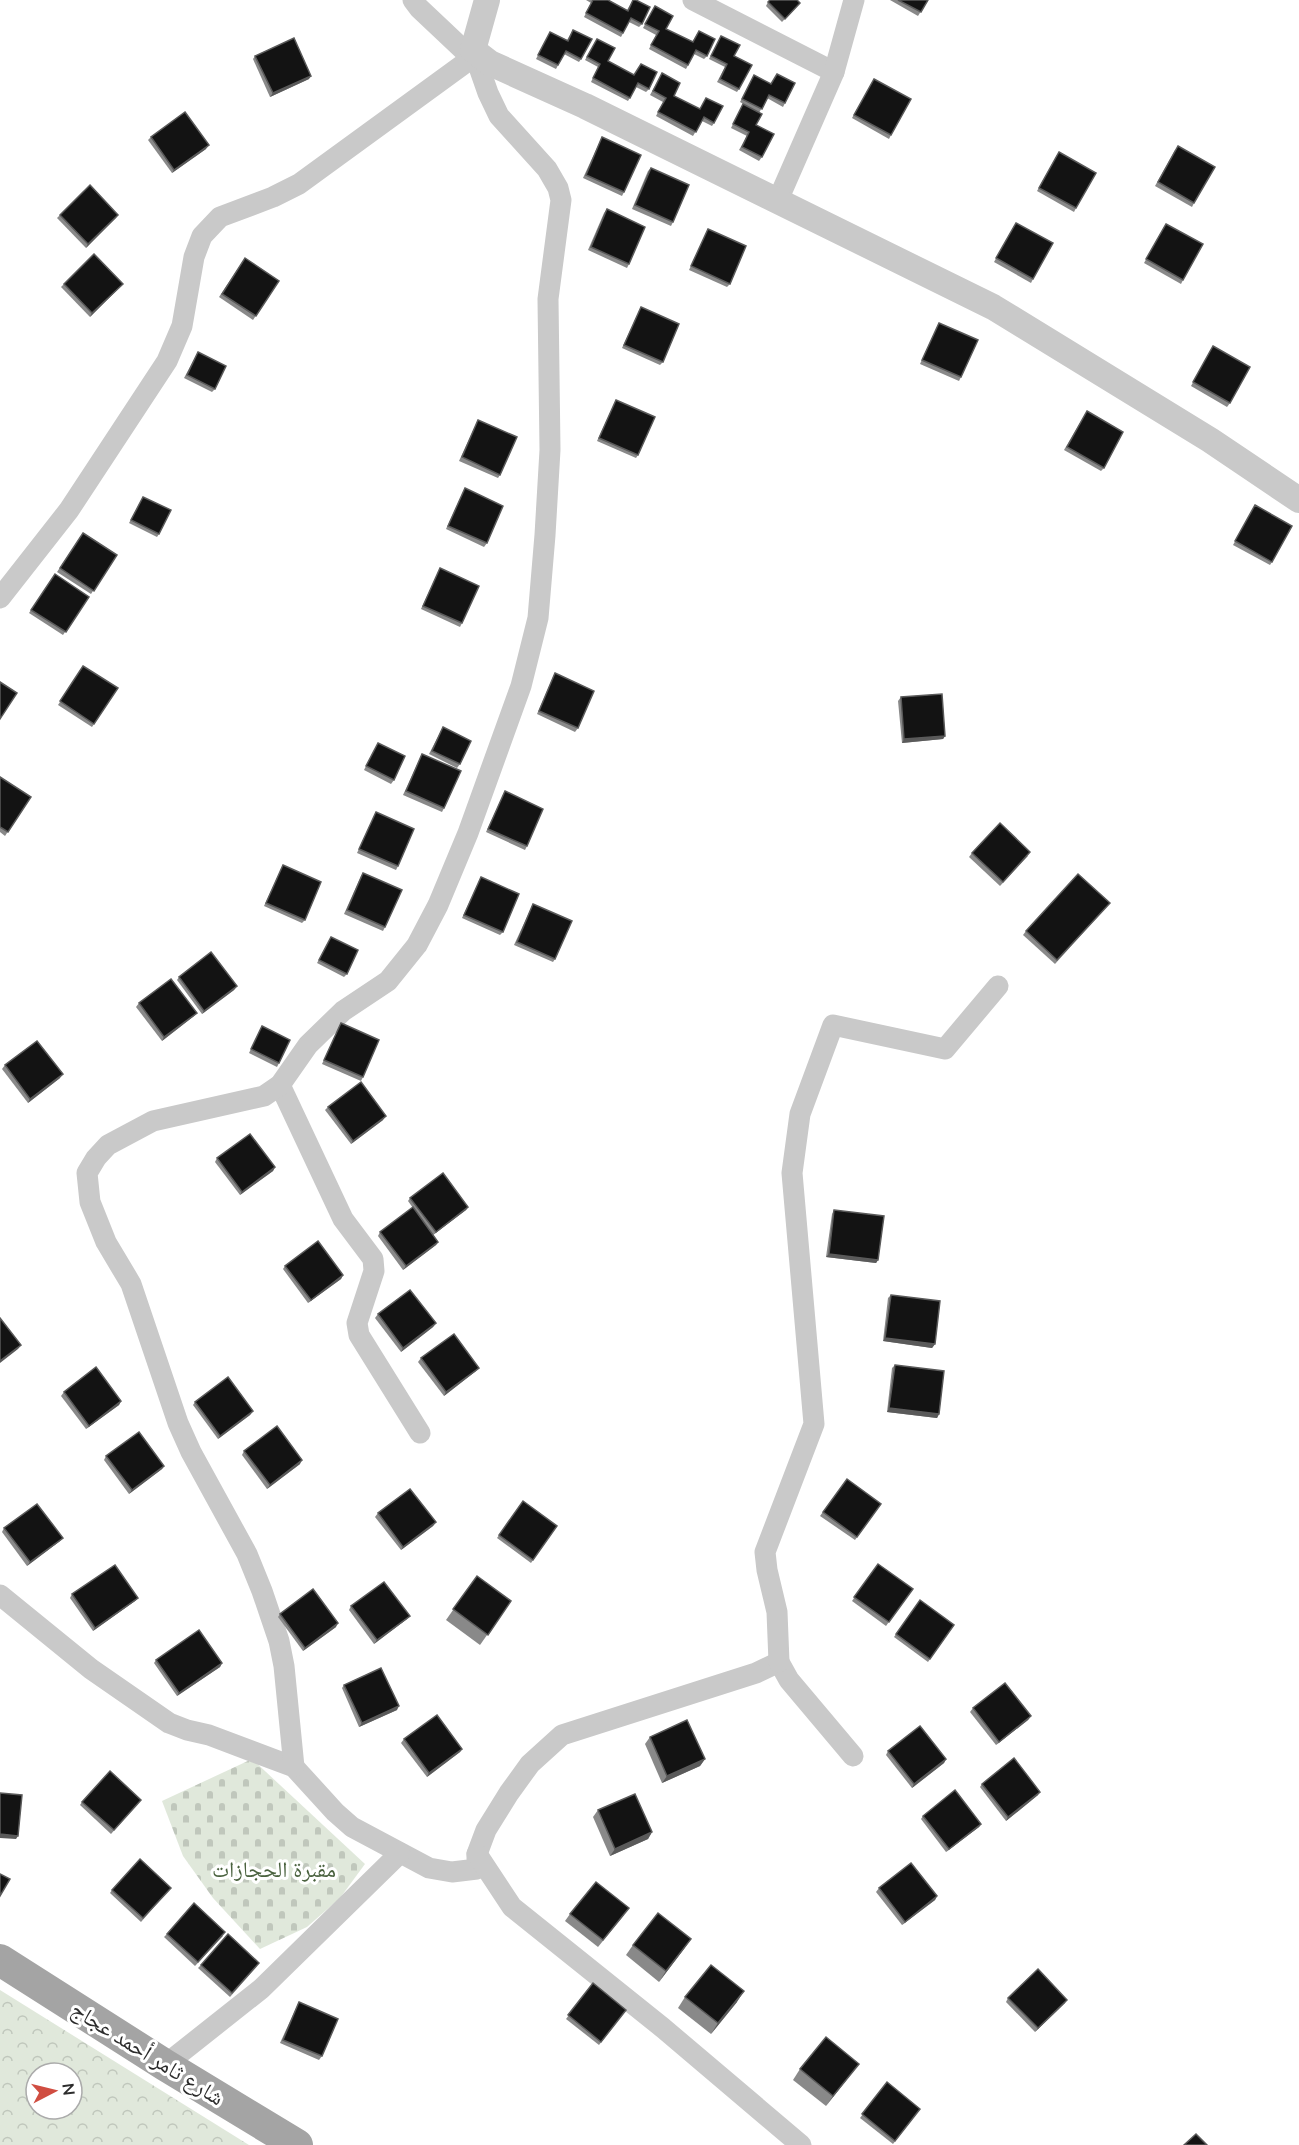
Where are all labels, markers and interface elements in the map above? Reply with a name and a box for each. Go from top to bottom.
park label: مقبرة الحجازات [212,1855,336,1883]
street label: شارع ثامر أحمد عجاج [66,1995,230,2111]
north arrow [24,2061,84,2121]
text: N [58,2082,80,2096]

